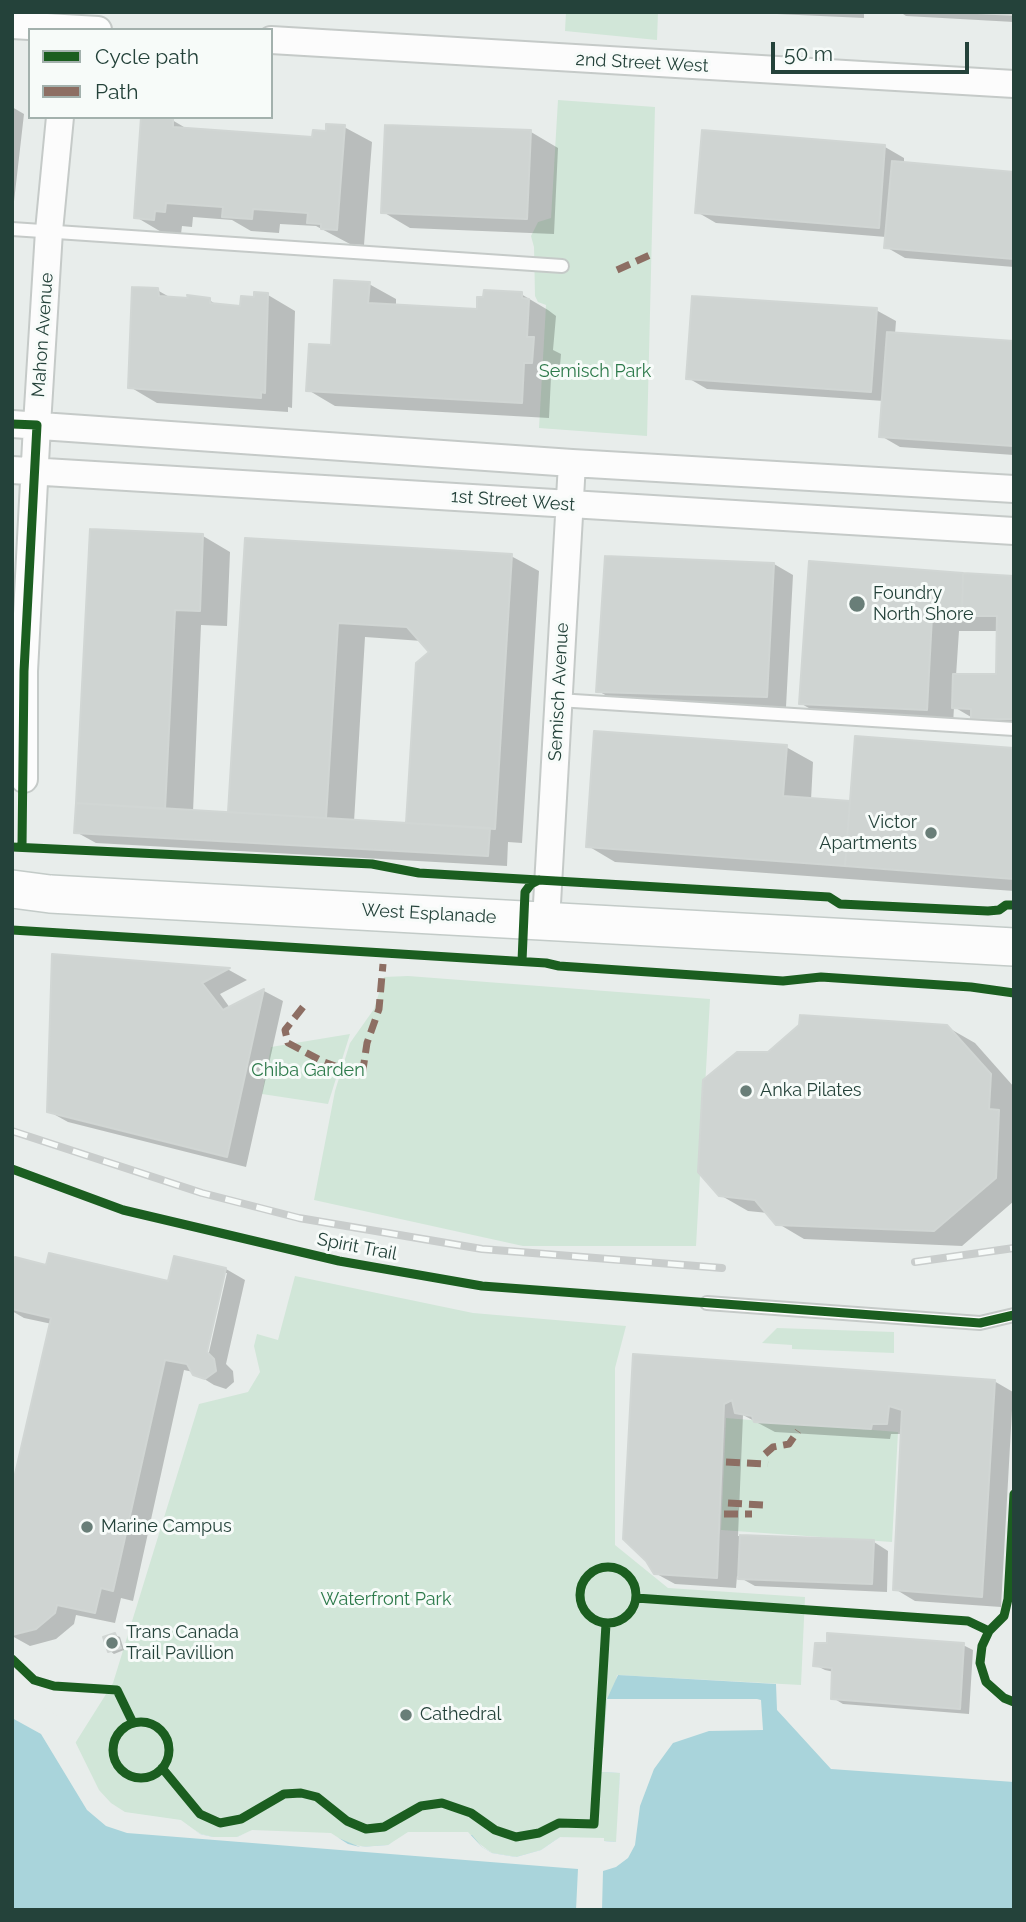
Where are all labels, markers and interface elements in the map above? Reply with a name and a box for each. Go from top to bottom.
legend [28,28,273,119]
scale bar [774,28,972,72]
text: 50 m [784,41,833,66]
text: Cycle path [95,44,199,69]
street label: 2nd Street West [575,49,709,77]
text: Path [95,79,139,104]
street label: Mahon Avenue [28,272,58,398]
park label: Semisch Park [539,361,651,383]
street label: 1st Street West [450,486,576,516]
place label: Foundry North Shore [873,583,974,626]
marker: Foundry North Shore [847,594,867,614]
street label: Semisch Avenue [545,622,573,762]
place label: Victor Apartments [819,812,917,854]
marker: Victor Apartments [923,825,939,841]
street label: West Esplanade [361,900,497,928]
park label: Chiba Garden [251,1060,365,1082]
place label: Anka Pilates [760,1080,861,1102]
marker: Anka Pilates [738,1083,754,1099]
street label: Spirit Trail [315,1229,399,1265]
place label: Marine Campus [101,1516,232,1538]
marker: Marine Campus [79,1519,95,1535]
park label: Waterfront Park [321,1589,451,1611]
place label: Trans Canada Trail Pavillion [126,1622,239,1664]
marker: Trans Canada Trail Pavillion [104,1635,120,1651]
place label: Cathedral [420,1704,501,1726]
marker: Cathedral [398,1707,414,1723]

